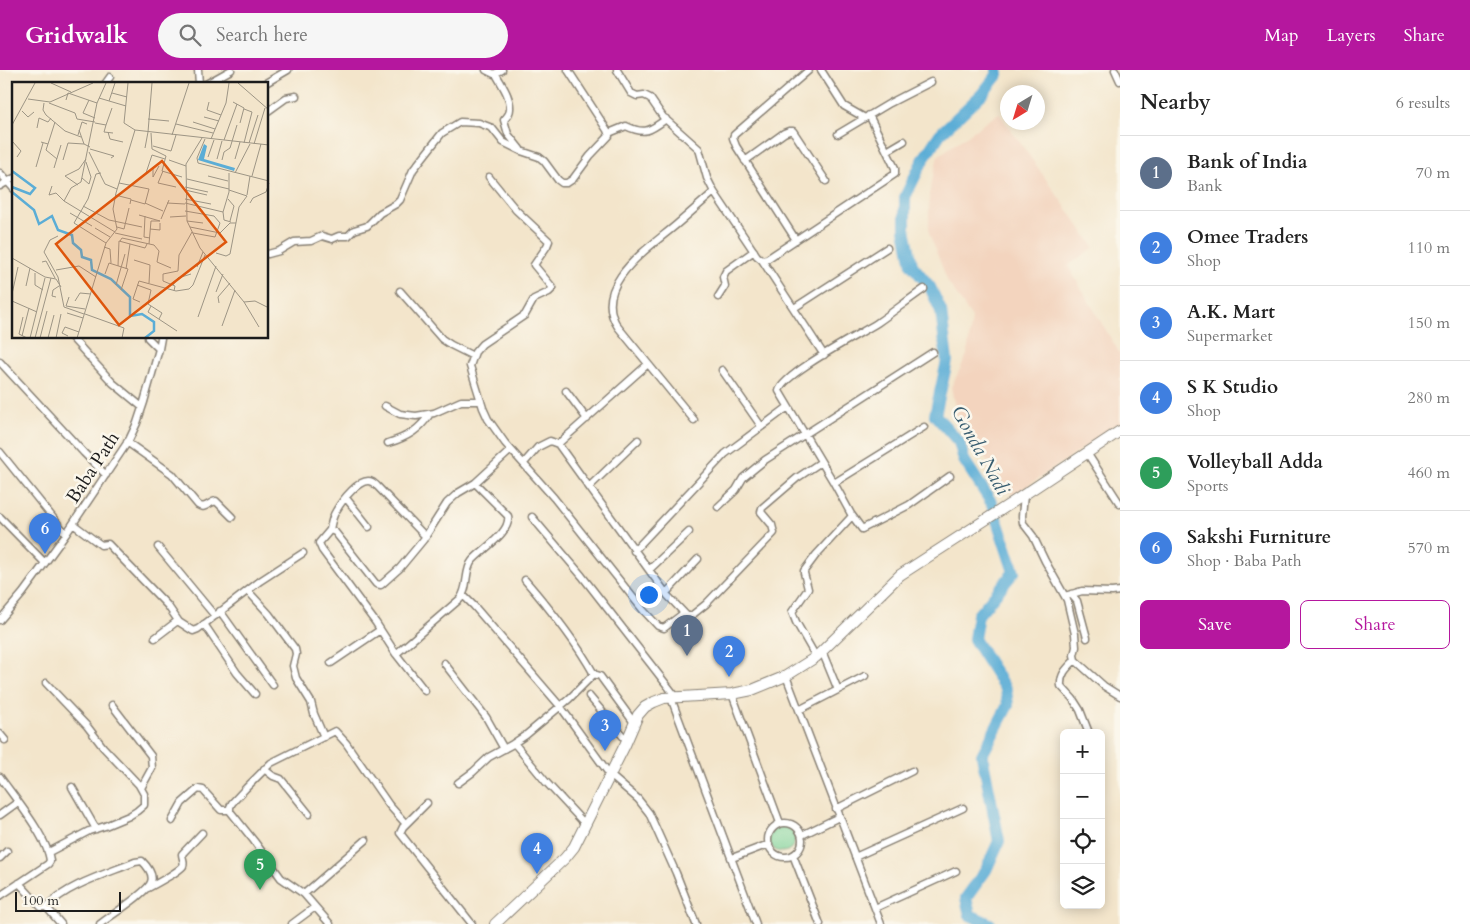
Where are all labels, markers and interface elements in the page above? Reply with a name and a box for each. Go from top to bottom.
search box [158,13,508,58]
text: Gridwalk [25,19,128,52]
icon: search [176,21,204,49]
text: Search here [216,22,308,48]
text: Map [1264,23,1299,48]
text: Layers [1327,23,1376,48]
text: Share [1404,23,1445,48]
inset map [12,82,269,339]
north arrow [1000,85,1045,130]
text: Nearby [1140,88,1211,117]
text: 6 results [1396,92,1450,114]
text: Bank of India [1187,149,1307,175]
text: 1 [1152,162,1160,184]
text: 70 m [1416,162,1450,184]
text: Bank [1187,175,1222,197]
text: Omee Traders [1187,224,1308,250]
text: 2 [1152,237,1160,259]
text: 110 m [1408,237,1450,259]
text: Shop [1187,250,1221,272]
text: A.K. Mart [1187,299,1275,325]
text: 3 [1152,312,1160,334]
text: 150 m [1408,312,1450,334]
text: Supermarket [1187,325,1273,347]
text: S K Studio [1187,374,1278,400]
text: 4 [1152,387,1160,409]
text: 280 m [1408,387,1450,409]
water label: Gonda Nadi [945,400,1017,501]
text: Shop [1187,400,1221,422]
street label: Baba Path [60,426,126,508]
text: Volleyball Adda [1187,449,1323,475]
text: 5 [1152,462,1160,484]
text: 460 m [1408,462,1450,484]
text: Sports [1187,475,1228,497]
pin: 6 [29,513,61,554]
text: Sakshi Furniture [1187,524,1331,550]
text: 6 [1152,537,1160,559]
text: 570 m [1408,537,1450,559]
text: Shop · Baba Path [1187,550,1301,572]
your location [636,582,662,608]
button: Save [1140,600,1290,649]
button: Share [1300,600,1450,649]
pin: 1 [671,615,703,656]
pin: 2 [713,636,745,677]
pin: 3 [589,710,621,751]
map controls [1060,729,1105,909]
button: + [1060,729,1105,774]
button: − [1060,774,1105,819]
button: locate [1060,819,1105,864]
pin: 4 [521,833,553,874]
pin: 5 [244,849,276,890]
button: layers [1060,864,1105,909]
scale bar [15,889,121,912]
text: 100 m [22,891,59,910]

